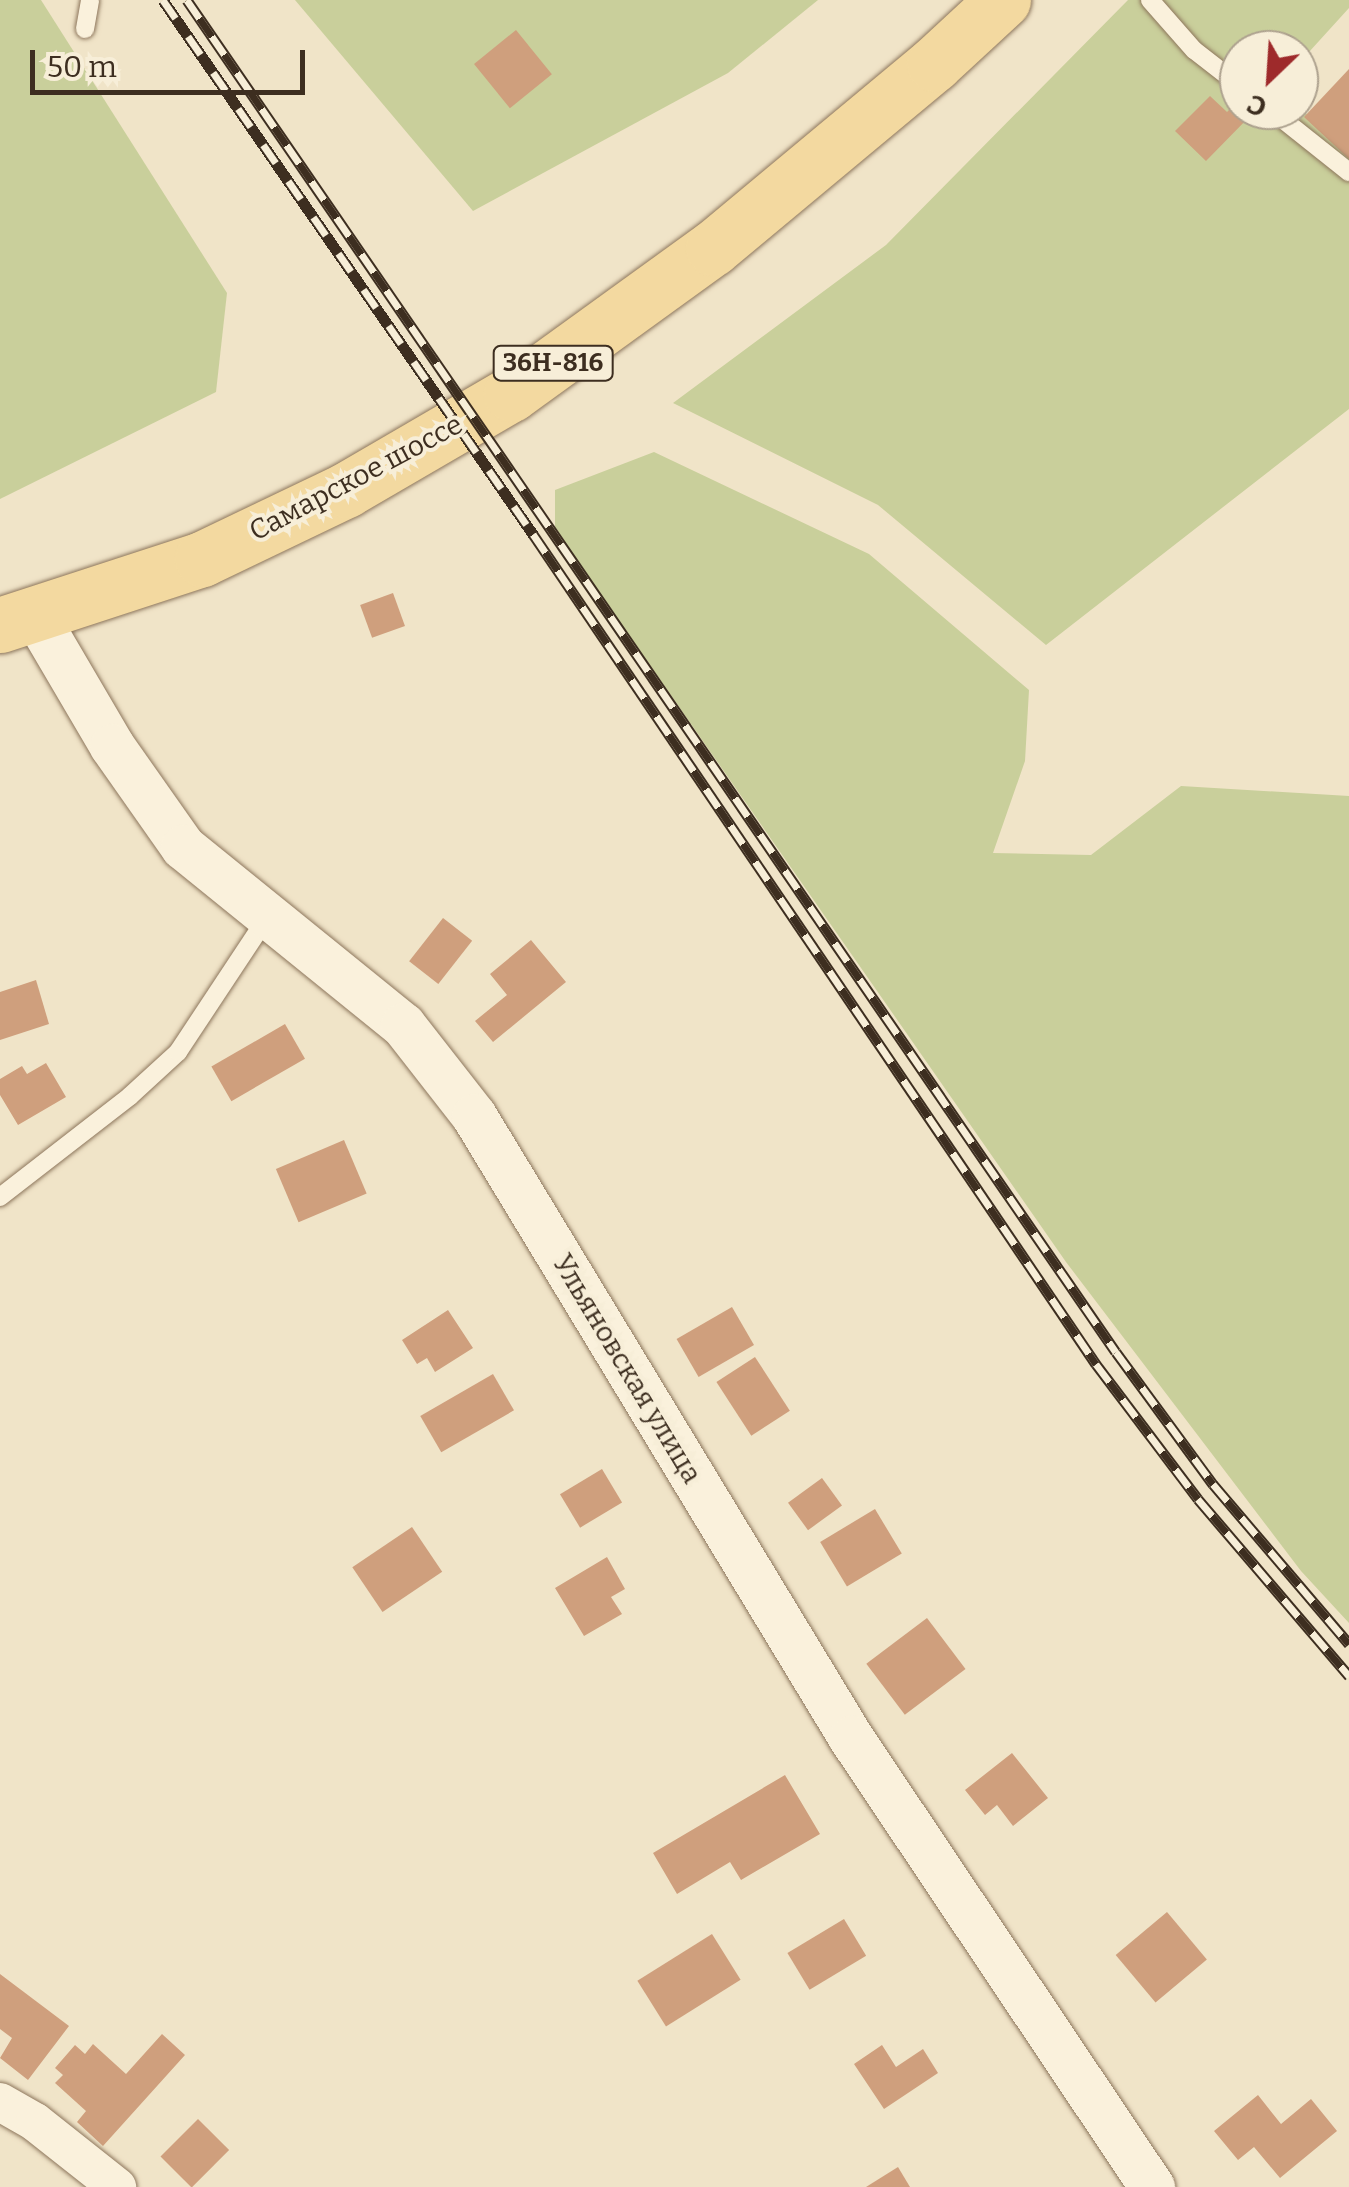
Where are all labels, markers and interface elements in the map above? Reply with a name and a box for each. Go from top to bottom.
scale bar [35,30,310,92]
north arrow [1219,30,1319,130]
text: 50 m [47,49,117,85]
text: С [1242,87,1272,125]
road number: 36Н-816 [490,343,616,383]
street label: Самарское шоссе [244,408,468,548]
street label: Ульяновская улица [545,1248,709,1490]

